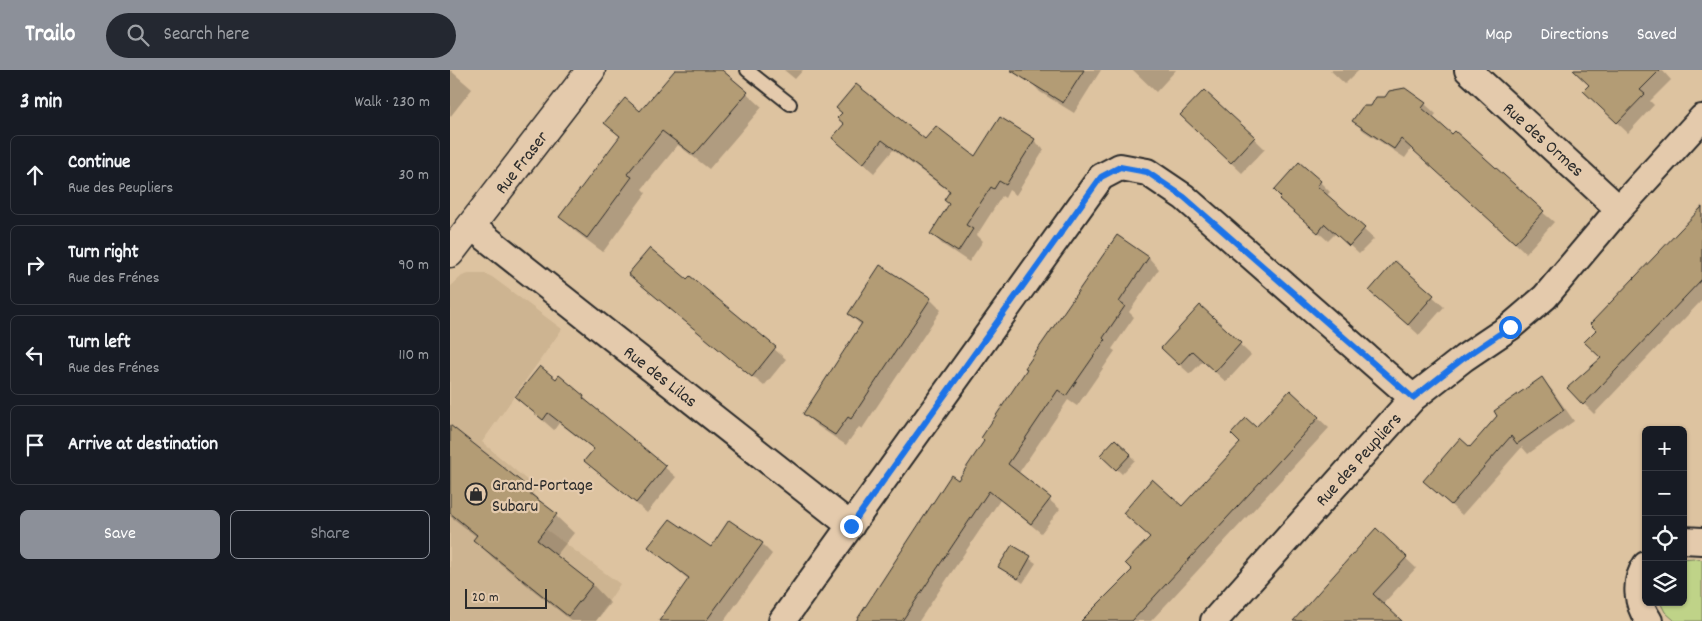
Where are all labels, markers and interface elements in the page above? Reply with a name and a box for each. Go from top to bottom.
search box [106,13,456,58]
text: Trailo [25,18,76,52]
icon: search [124,21,152,49]
text: Search here [164,22,249,49]
text: Map [1485,23,1512,48]
text: Directions [1540,23,1609,48]
text: Saved [1637,23,1677,48]
text: 3 min [20,88,62,118]
text: Walk · 230 m [354,91,430,114]
street label: Rue des Ormes [1496,98,1588,184]
street label: Rue Fraser [490,126,556,200]
text: Continue [68,150,130,177]
icon: ahead [21,161,49,189]
text: 30 m [399,164,429,187]
text: Rue des Peupliers [68,177,173,200]
text: Turn right [68,240,139,267]
icon: right [21,251,49,279]
text: 90 m [398,254,429,277]
text: Rue des Frénes [68,267,159,290]
route start [1499,316,1522,339]
text: Turn left [68,330,131,357]
icon: left [21,341,49,369]
street label: Rue des Lilas [617,341,702,415]
text: 110 m [399,344,429,367]
text: Rue des Frénes [68,357,159,380]
street label: Rue des Peupliers [1311,408,1409,513]
map controls [1642,426,1687,606]
button: + [1642,426,1687,471]
icon: arrive [21,431,49,459]
text: Arrive at destination [68,432,218,459]
button: − [1642,471,1687,516]
place label: Grand-Portage Subaru [492,474,593,520]
shop icon: Grand-Portage Subaru [464,482,488,506]
button: Save [20,510,220,559]
button: Share [230,510,430,559]
route end [840,515,863,538]
button: locate [1642,516,1687,561]
button: layers [1642,561,1687,606]
scale bar [465,586,548,609]
text: 20 m [472,588,499,608]

